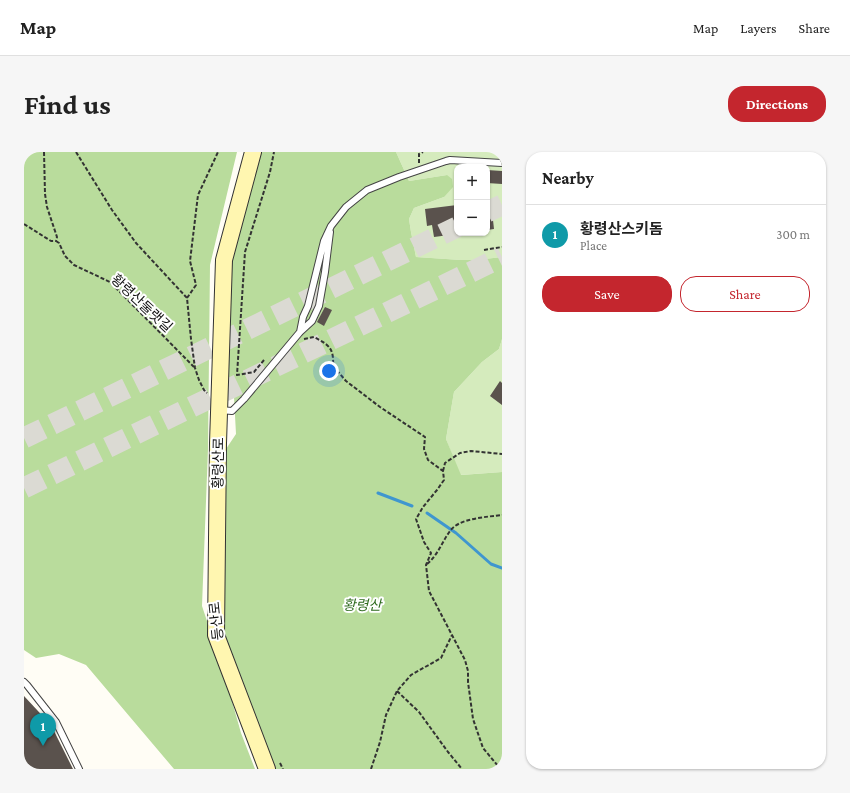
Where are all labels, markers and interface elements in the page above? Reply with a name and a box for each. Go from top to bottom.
text: Map [20,17,56,38]
text: Map [693,20,718,36]
text: Layers [740,20,777,36]
text: Share [799,20,830,36]
button: Directions [728,86,826,122]
text: Find us [24,89,111,120]
map controls [454,164,490,236]
button: + [454,164,490,200]
text: Nearby [542,169,594,188]
button: − [454,200,490,236]
text: 황령산스키돔 [580,221,663,237]
text: 1 [553,227,557,242]
text: 300 m [776,227,810,242]
text: Place [580,238,607,253]
street label: 황령산둘랫길 [108,271,176,335]
button: Save [542,276,672,312]
button: Share [680,276,810,312]
your location [319,361,339,381]
street label: 황령산로 [210,437,226,489]
park label: 황령산 [343,597,383,613]
street label: 등산로 [206,601,226,641]
pin: 1 [30,713,56,746]

